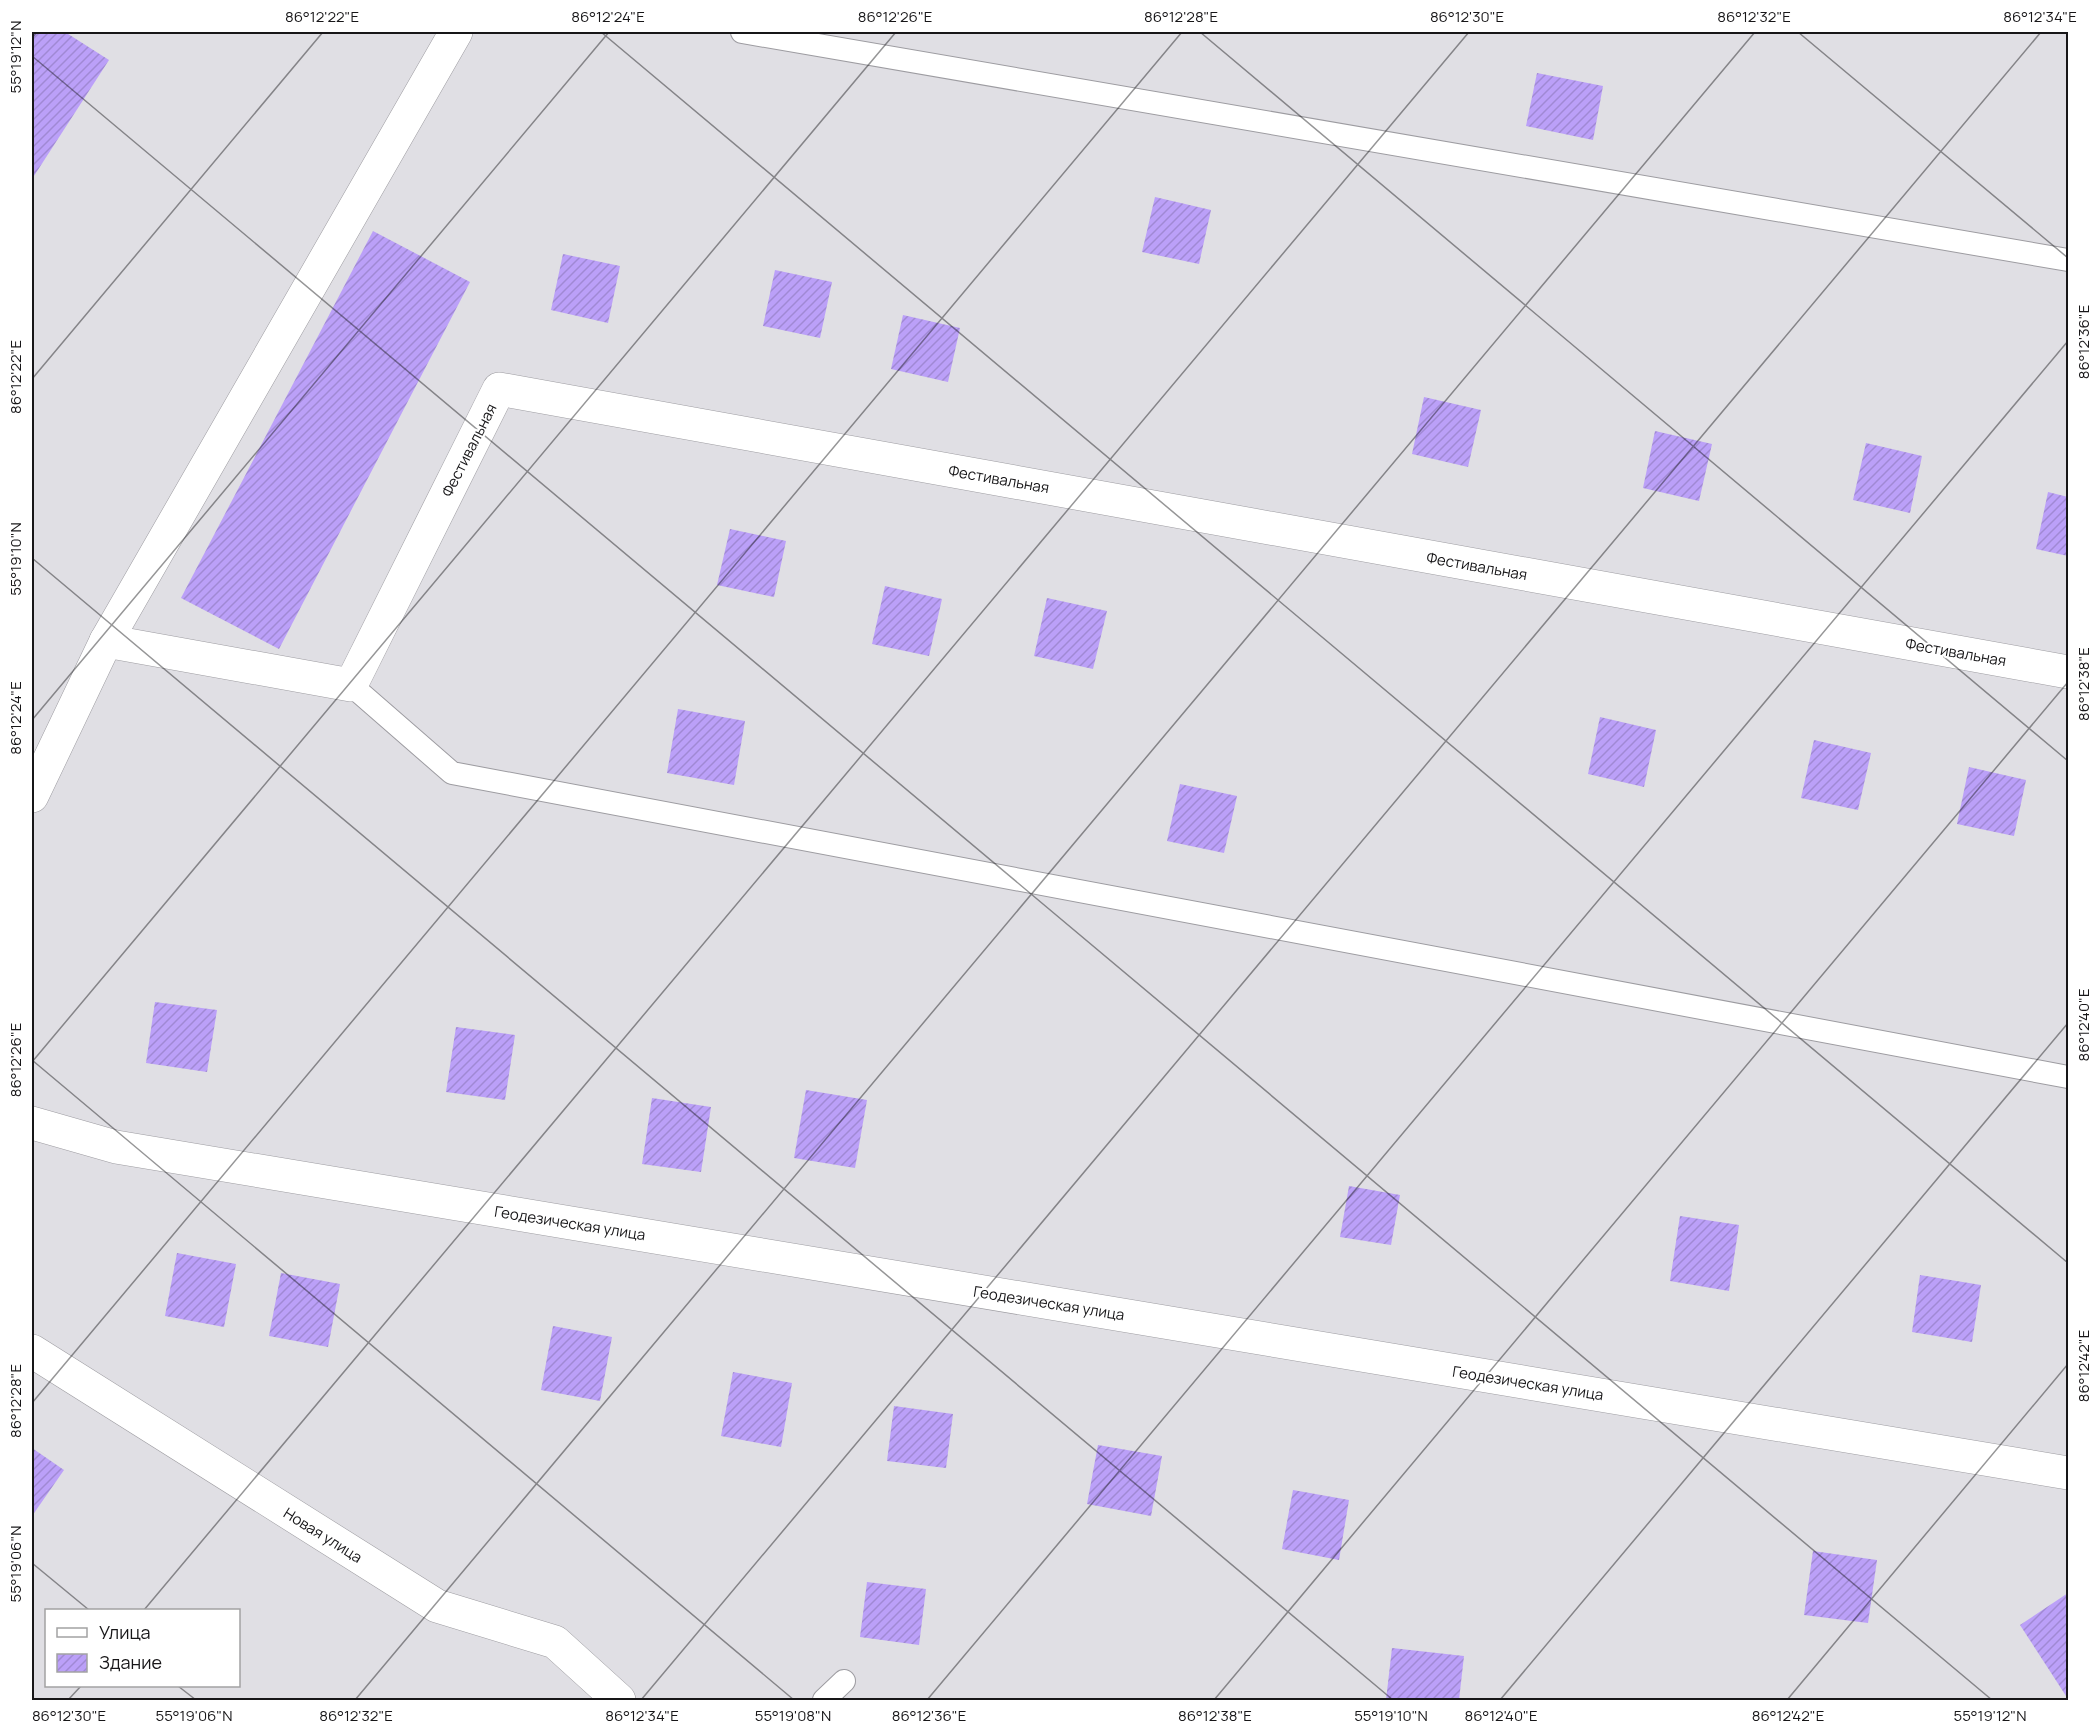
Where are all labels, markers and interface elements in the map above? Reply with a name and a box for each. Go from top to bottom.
text: 86°12'22"E [285,6,359,27]
text: 86°12'24"E [571,6,645,27]
text: 86°12'26"E [858,6,932,27]
text: 86°12'28"E [1144,6,1218,27]
text: 86°12'30"E [1430,6,1504,27]
text: 86°12'32"E [1717,6,1791,27]
text: 86°12'34"E [2003,6,2077,27]
text: 55°19'12"N [5,21,26,93]
text: 86°12'36"E [2073,305,2094,379]
text: 86°12'22"E [5,340,26,414]
street label: Фестивальная [437,400,501,500]
street label: Фестивальная [947,460,1051,498]
text: 55°19'10"N [5,522,26,596]
street label: Фестивальная [1425,547,1529,585]
street label: Фестивальная [1904,633,2008,671]
text: 86°12'38"E [2073,647,2094,721]
text: 86°12'24"E [5,681,26,755]
text: 86°12'40"E [2073,989,2094,1062]
text: 86°12'26"E [5,1023,26,1097]
street label: Геодезическая улица [493,1201,647,1245]
street label: Геодезическая улица [972,1281,1126,1325]
text: 86°12'42"E [2073,1330,2094,1402]
street label: Геодезическая улица [1451,1361,1605,1405]
text: 86°12'28"E [5,1364,26,1438]
street label: Новая улица [280,1502,366,1568]
text: 55°19'06"N [5,1525,26,1603]
legend [45,1609,240,1687]
text: Улица [99,1620,151,1644]
text: Здание [99,1650,162,1674]
text: 86°12'30"E [32,1705,106,1726]
text: 55°19'06"N [155,1705,233,1726]
text: 86°12'32"E [319,1705,393,1726]
text: 86°12'34"E [605,1705,679,1726]
text: 55°19'08"N [755,1705,831,1726]
text: 86°12'36"E [892,1705,966,1726]
text: 86°12'38"E [1178,1705,1252,1726]
text: 55°19'10"N [1354,1705,1428,1726]
text: 86°12'40"E [1465,1705,1538,1726]
text: 86°12'42"E [1752,1705,1824,1726]
text: 55°19'12"N [1954,1705,2026,1726]

